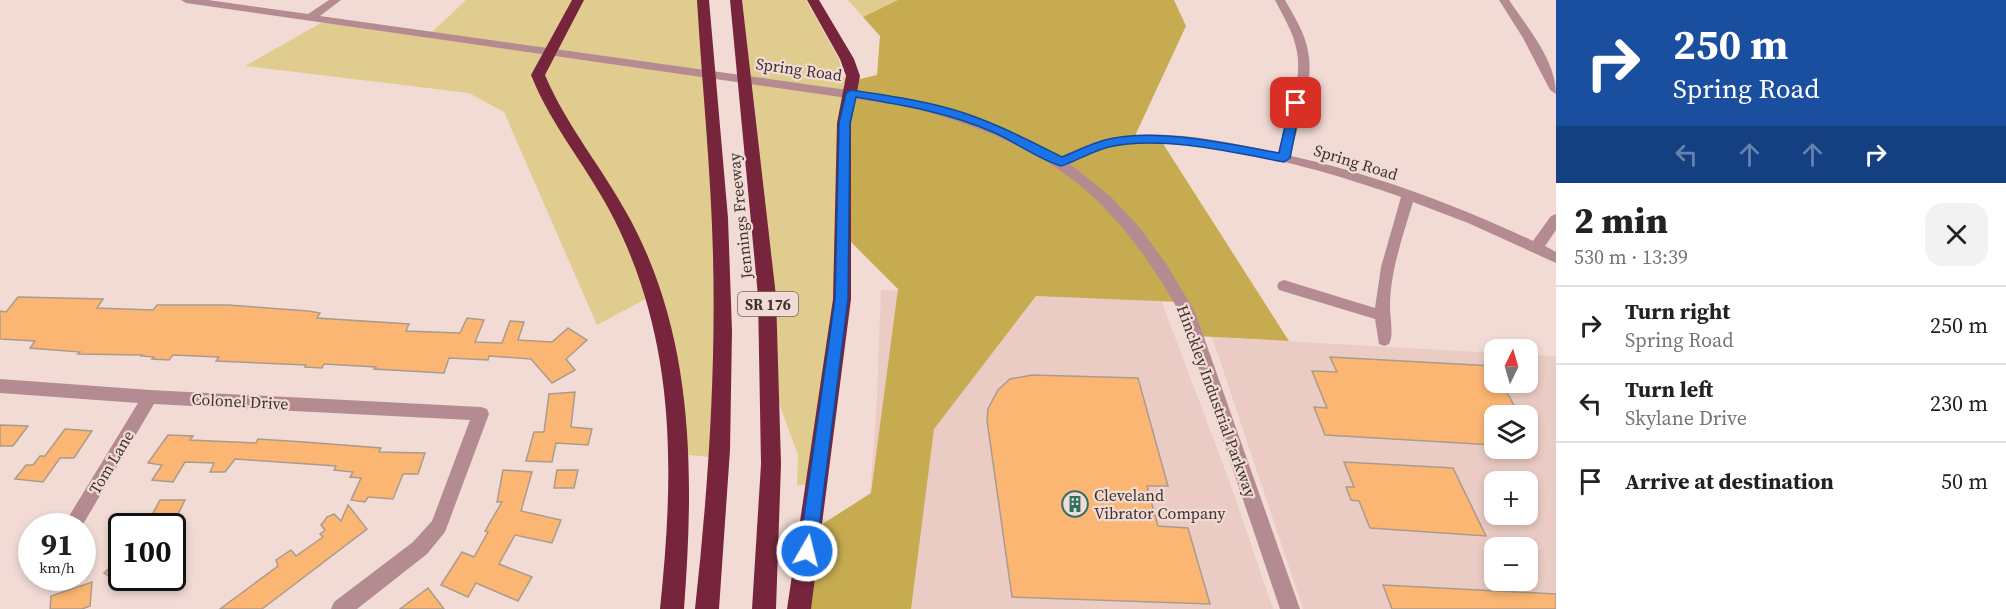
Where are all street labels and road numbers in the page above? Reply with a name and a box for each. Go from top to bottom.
street label: Spring Road [754,52,844,86]
street label: Spring Road [1311,139,1401,185]
street label: Jennings Freeway [722,151,758,281]
road number: SR 176 [738,292,798,316]
street label: Hinckley Industrial Parkway [1172,302,1262,501]
street label: Colonel Drive [191,387,289,415]
street label: Tom Lane [83,426,139,498]

